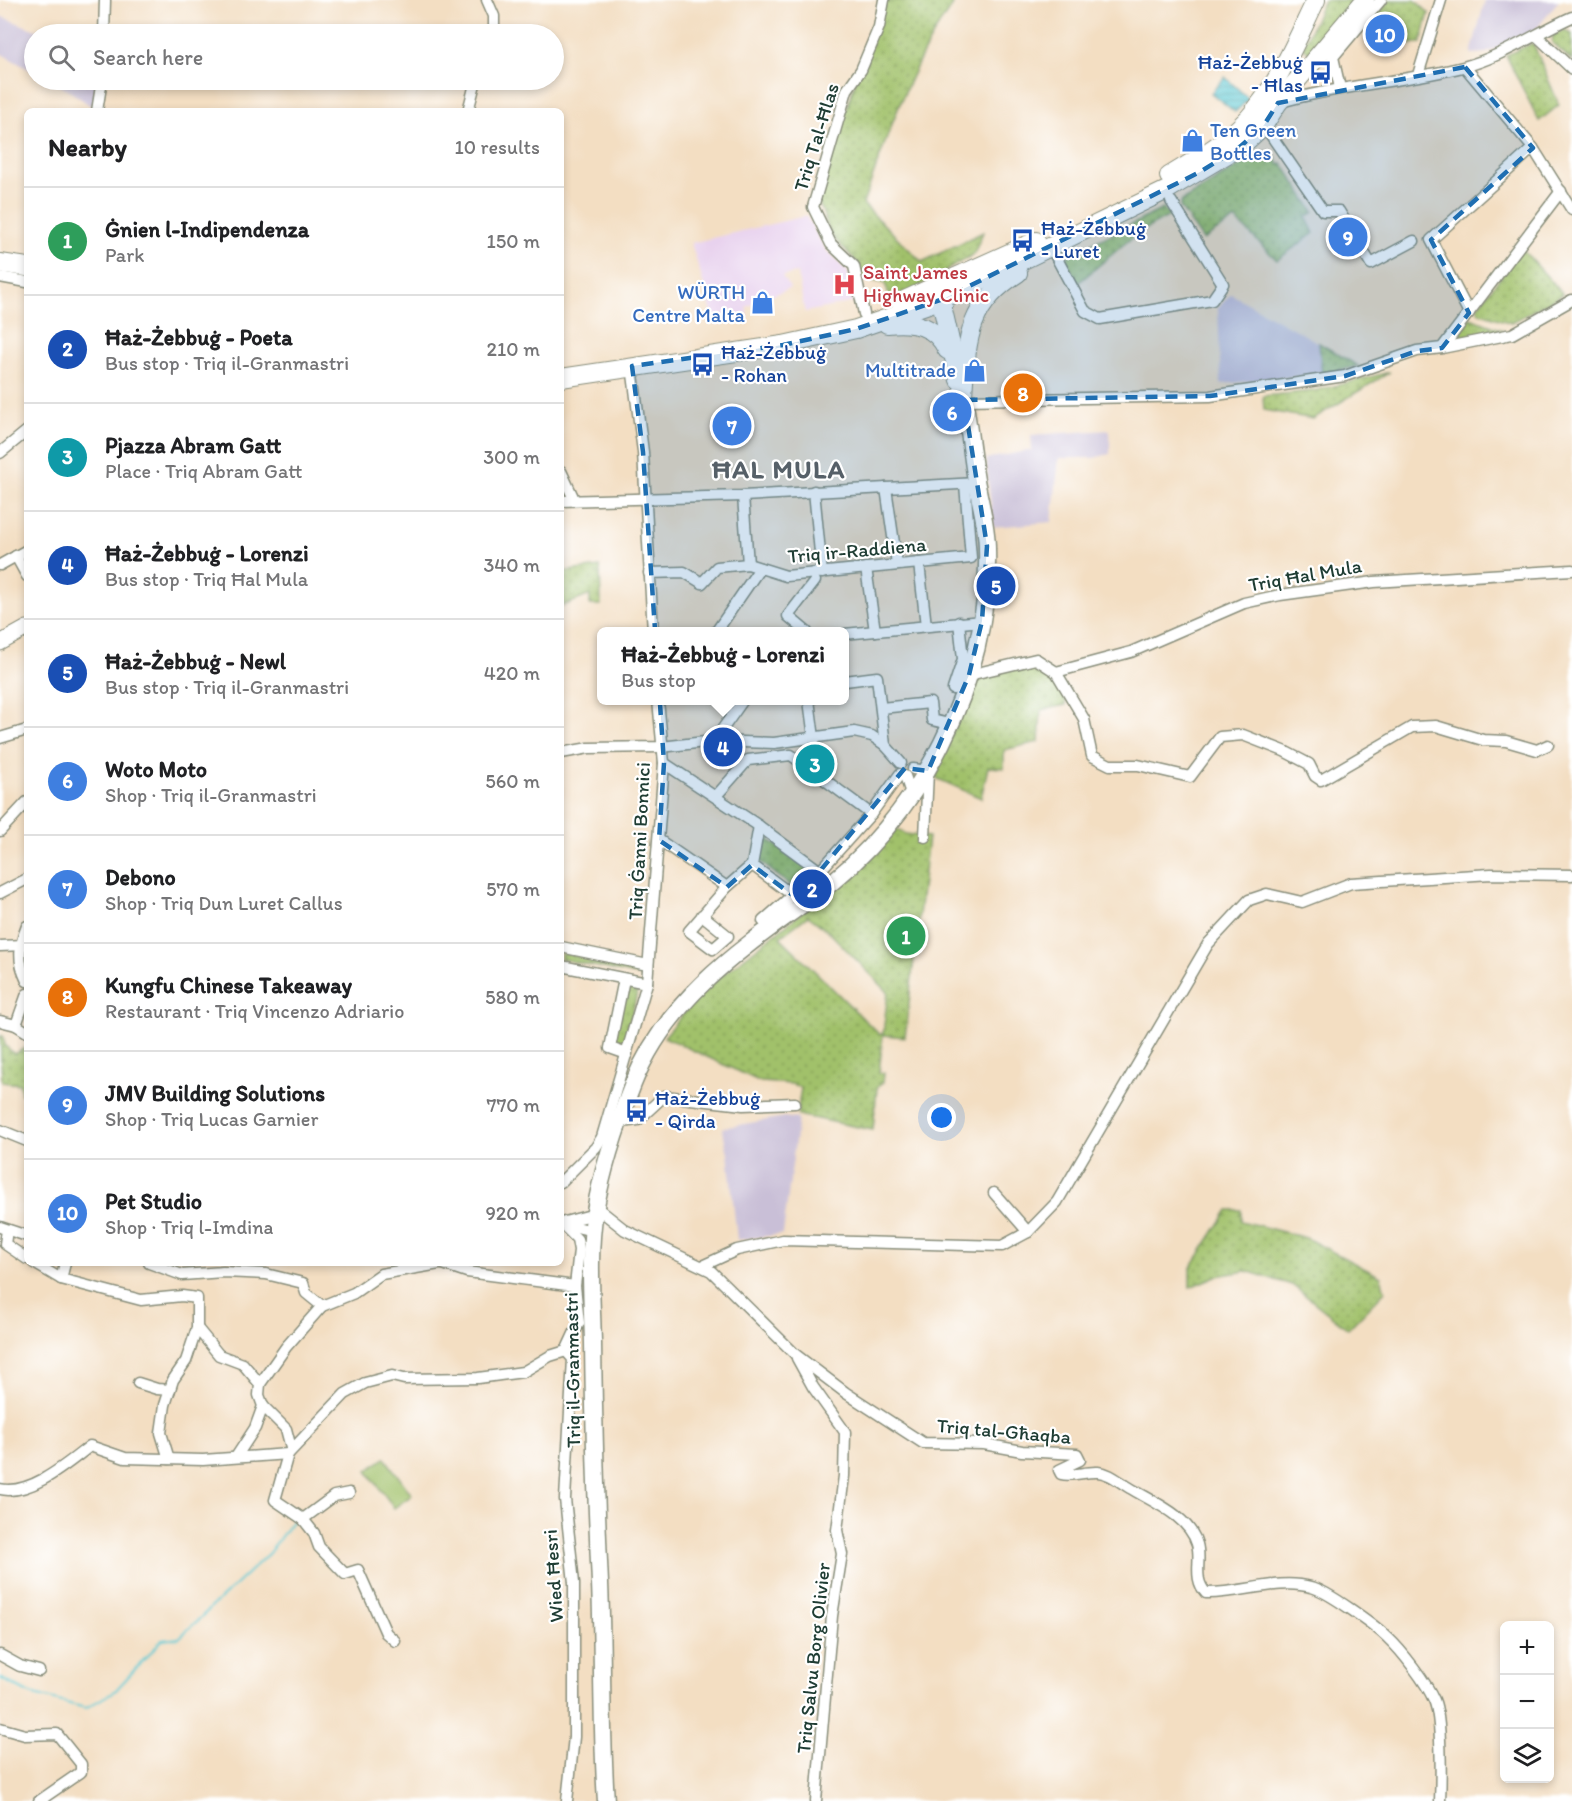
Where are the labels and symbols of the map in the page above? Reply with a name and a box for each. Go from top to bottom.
pin: 10 [1366,12,1404,57]
place label: Ħaż-Żebbuġ - Ħlas [1198,50,1304,97]
bus stop icon: Ħaż-Żebbuġ - Ħlas [1308,60,1334,86]
street label: Triq Tal-Ħlas [788,80,844,194]
place label: Ten Green Bottles [1210,118,1296,165]
shop icon: Ten Green Bottles [1179,128,1205,154]
pin: 9 [1328,214,1368,260]
place label: Ħaż-Żebbuġ - Luret [1041,216,1147,263]
bus stop icon: Ħaż-Żebbuġ - Luret [1010,227,1036,253]
place label: Saint James Highway Clinic [863,260,989,307]
hospital icon: Saint James Highway Clinic [832,271,858,297]
place label: WÜRTH Centre Malta [632,280,746,327]
shop icon: WÜRTH Centre Malta [750,290,776,316]
place label: Ħaż-Żebbuġ - Rohan [721,340,827,387]
bus stop icon: Ħaż-Żebbuġ - Rohan [690,351,716,377]
shop icon: Multitrade [961,357,987,383]
place label: Multitrade [865,358,956,382]
pin: 8 [1004,370,1042,416]
pin: 6 [932,390,972,434]
pin: 7 [712,404,752,448]
district label: ĦAL MULA [711,453,846,485]
street label: Triq ir-Raddiena [787,532,928,568]
street label: Triq Ħal Mula [1246,553,1364,597]
pin: 5 [976,564,1016,608]
pin: 4 [704,724,742,770]
pin: 3 [796,742,834,786]
street label: Triq Ġanni Bonnici [623,761,655,921]
pin: 2 [792,866,832,912]
pin: 1 [886,914,926,958]
place label: Ħaż-Żebbuġ - Qirda [655,1086,761,1133]
bus stop icon: Ħaż-Żebbuġ - Qirda [624,1097,650,1123]
your location [927,1103,956,1132]
street label: Triq il-Granmastri [559,1292,585,1448]
street label: Triq tal-Għaqba [936,1413,1073,1449]
street label: Wied Ħesri [538,1529,568,1623]
street label: Triq Salvu Borg Olivier [791,1561,835,1755]

